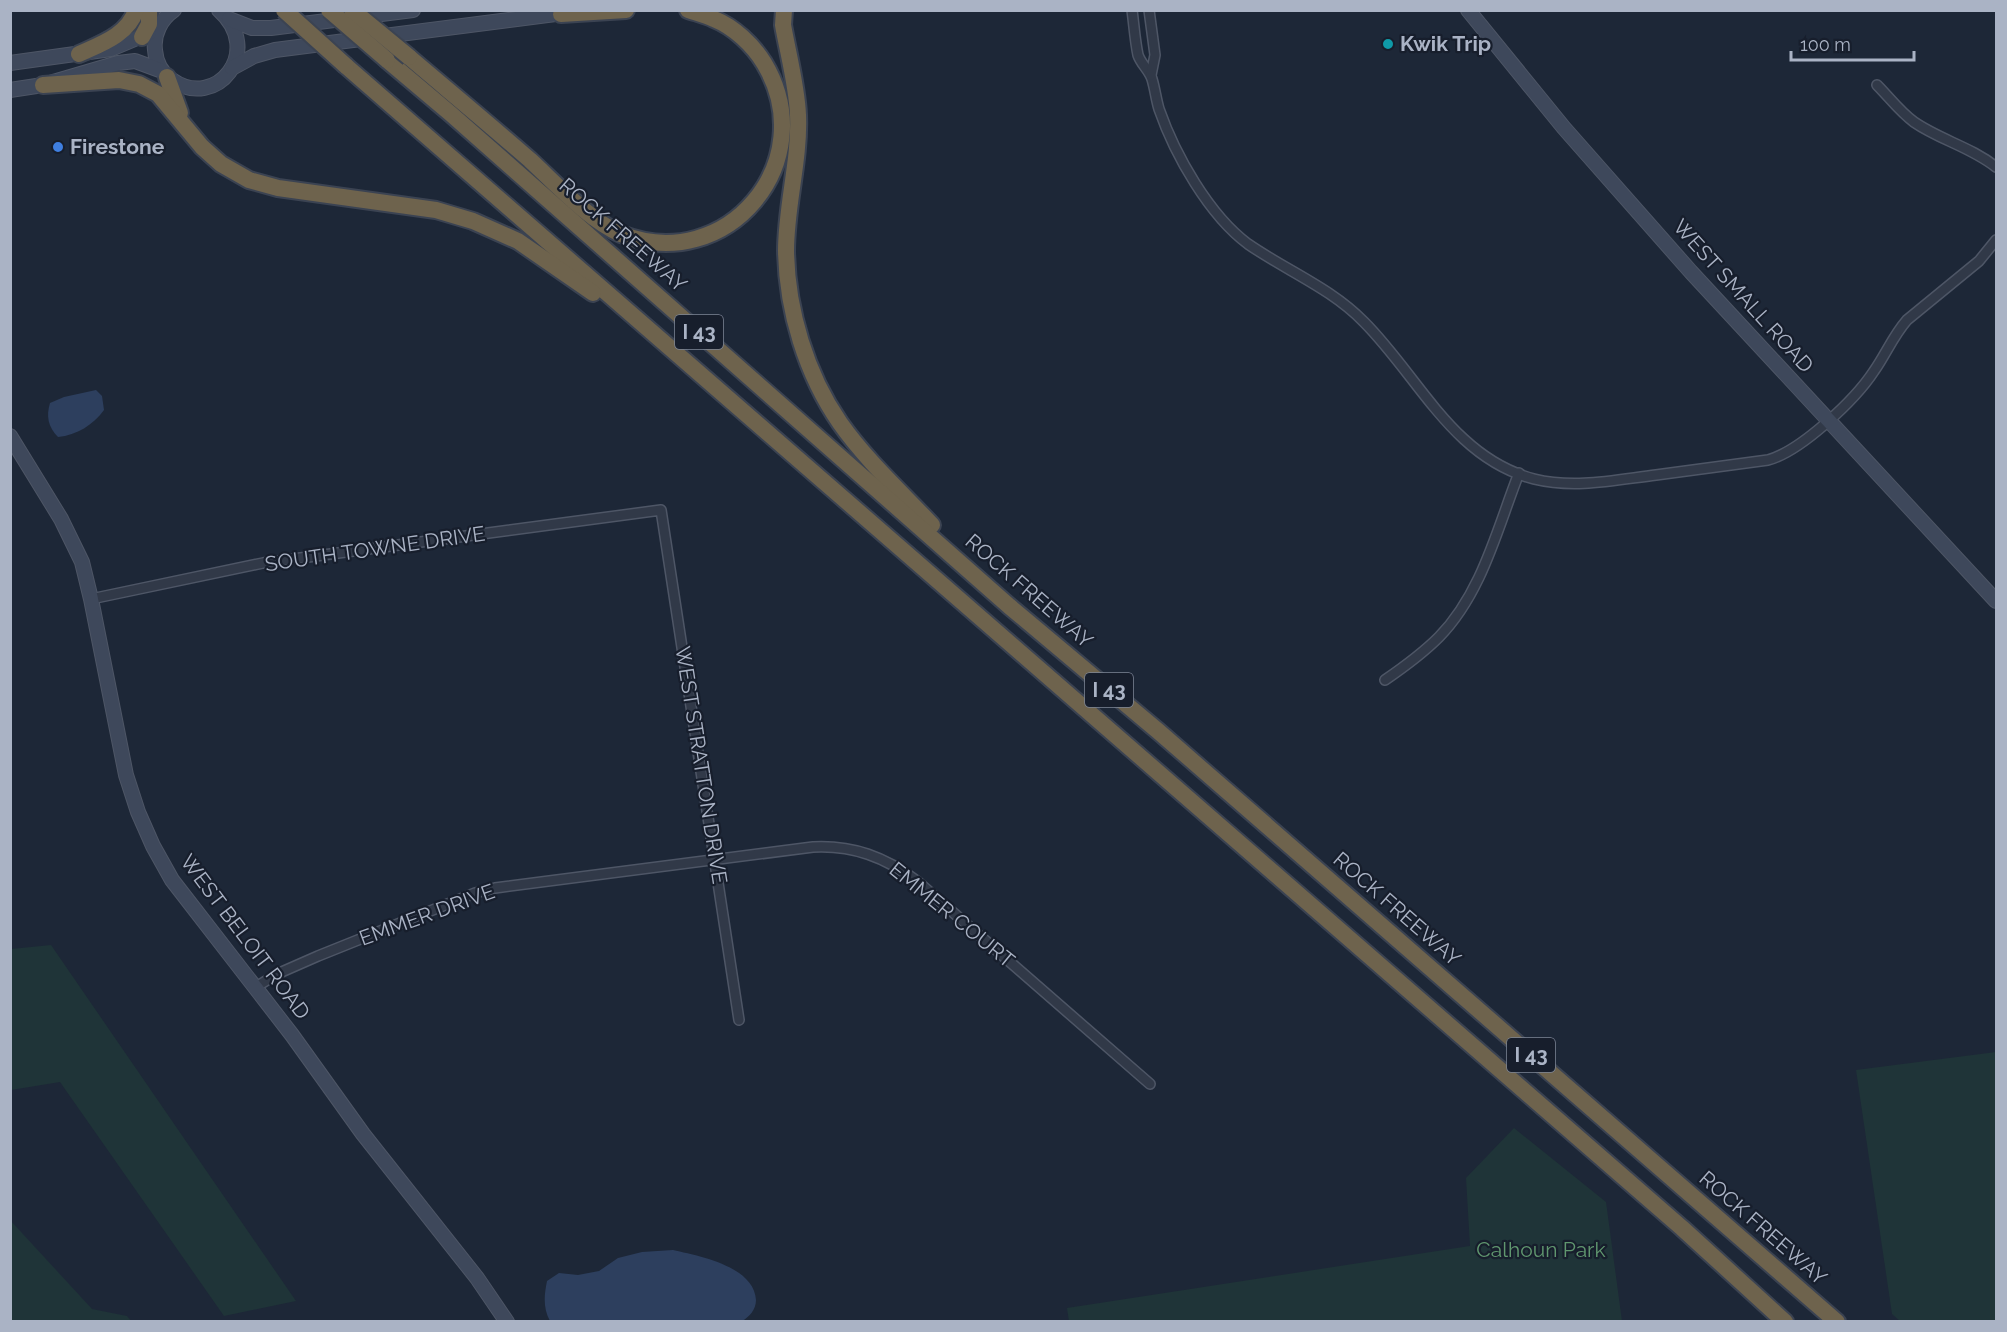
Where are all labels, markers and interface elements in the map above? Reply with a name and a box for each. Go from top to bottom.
scale bar [1791,24,1914,62]
place label: Kwik Trip [1400,31,1491,56]
text: 100 m [1800,34,1851,55]
marker: Kwik Trip [1381,37,1395,51]
place label: Firestone [70,134,165,159]
marker: Firestone [51,140,65,154]
street label: ROCK FREEWAY [554,172,693,297]
street label: WEST SMALL ROAD [1668,214,1819,377]
road number: I 43 [675,315,723,349]
street label: SOUTH TOWNE DRIVE [263,521,487,576]
street label: ROCK FREEWAY [960,528,1099,653]
street label: WEST STRATTON DRIVE [670,644,733,886]
road number: I 43 [1085,673,1133,707]
street label: ROCK FREEWAY [1328,846,1467,971]
street label: WEST BELOIT ROAD [175,849,316,1024]
street label: EMMER COURT [885,857,1020,973]
street label: EMMER DRIVE [356,878,498,951]
road number: I 43 [1507,1038,1555,1072]
street label: ROCK FREEWAY [1694,1165,1833,1290]
park label: Calhoun Park [1476,1237,1606,1262]

